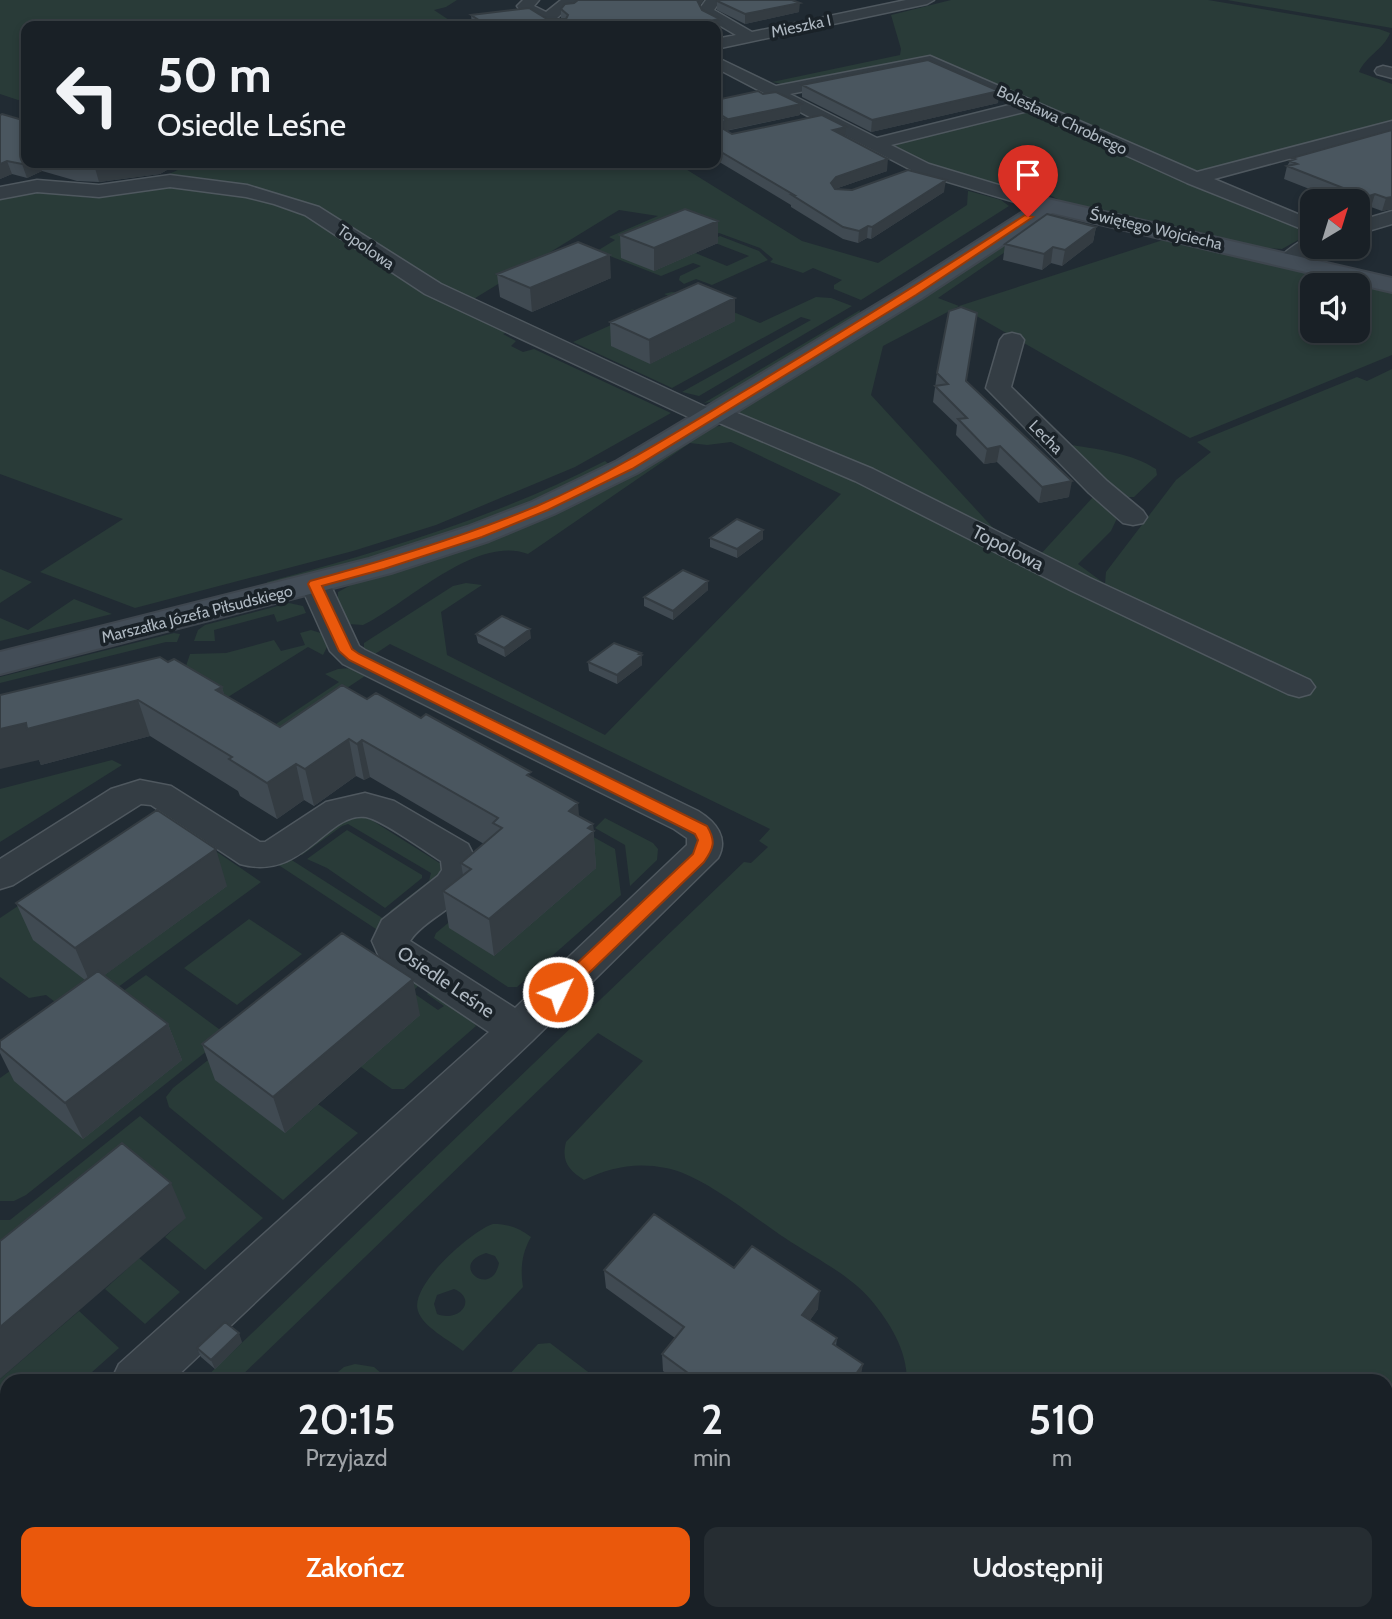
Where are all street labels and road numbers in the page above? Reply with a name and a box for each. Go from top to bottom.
street label: Mieszka I [769,10,833,42]
street label: Bolesława Chrobrego [994,81,1130,159]
street label: Świętego Wojciecha [1088,204,1224,254]
street label: Topolowa [334,220,398,274]
street label: Lecha [1025,416,1067,458]
street label: Topolowa [968,520,1048,576]
street label: Marszałka Józefa Piłsudskiego [99,581,295,647]
street label: Osiedle Leśne [393,941,499,1023]

